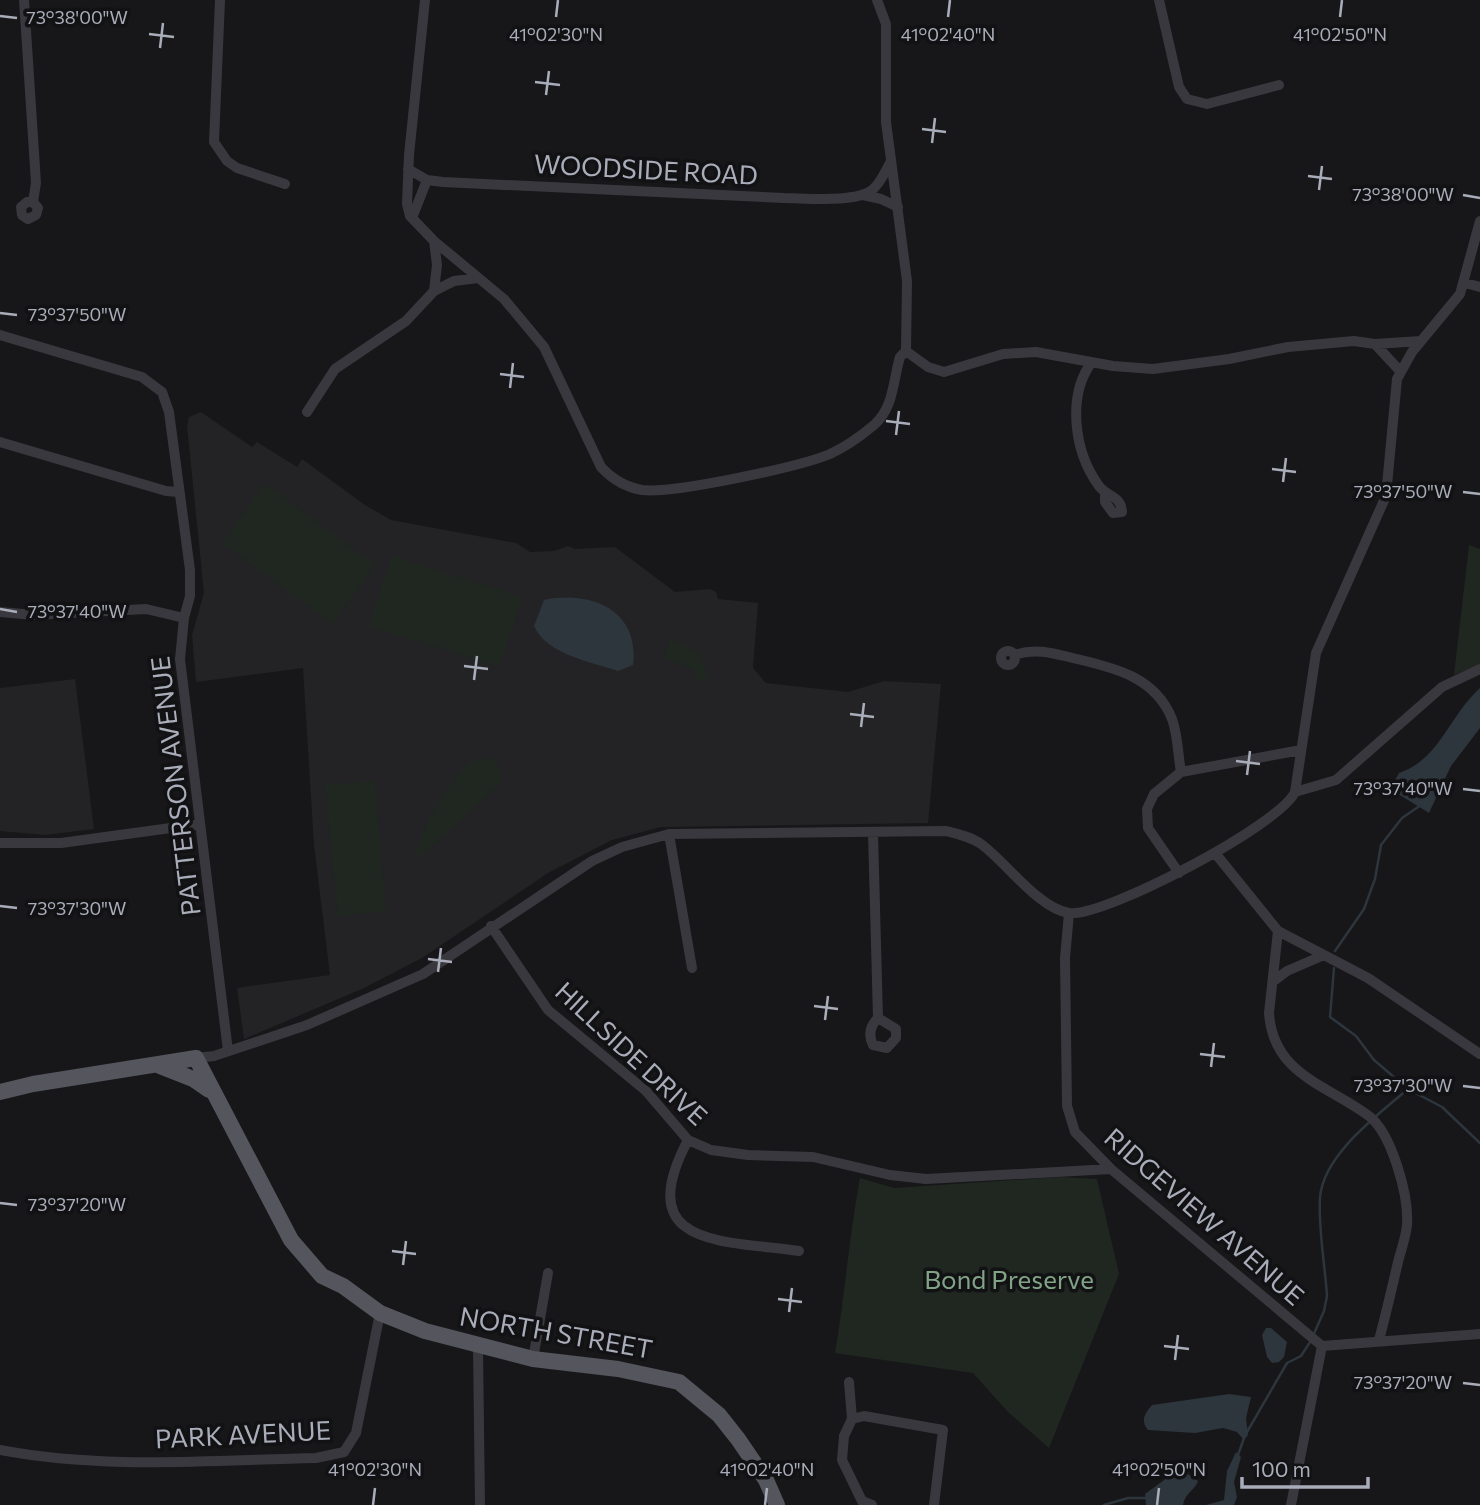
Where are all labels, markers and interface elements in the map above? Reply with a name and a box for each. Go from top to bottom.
text: 73°38'00"W [26,6,128,28]
text: 41°02'30"N [509,23,603,45]
text: 41°02'40"N [901,23,995,45]
text: 41°02'50"N [1293,23,1387,45]
street label: WOODSIDE ROAD [533,147,759,190]
text: 73°38'00"W [1352,183,1454,205]
text: 73°37'50"W [28,303,126,325]
text: 73°37'50"W [1354,480,1452,502]
text: 73°37'40"W [27,600,127,622]
street label: PATTERSON AVENUE [143,655,206,918]
text: 73°37'40"W [1353,777,1453,799]
text: 73°37'30"W [28,897,126,919]
street label: HILLSIDE DRIVE [550,975,714,1131]
text: 73°37'30"W [1354,1074,1452,1096]
street label: RIDGEVIEW AVENUE [1099,1121,1311,1311]
text: 73°37'20"W [28,1193,126,1215]
park label: Bond Preserve [924,1263,1094,1294]
street label: NORTH STREET [457,1299,655,1364]
text: 73°37'20"W [1354,1371,1452,1393]
street label: PARK AVENUE [154,1413,332,1454]
scale bar [1242,1446,1368,1490]
text: 100 m [1252,1456,1311,1481]
text: 41°02'30"N [328,1458,422,1480]
text: 41°02'40"N [720,1458,814,1480]
text: 41°02'50"N [1112,1458,1206,1480]

